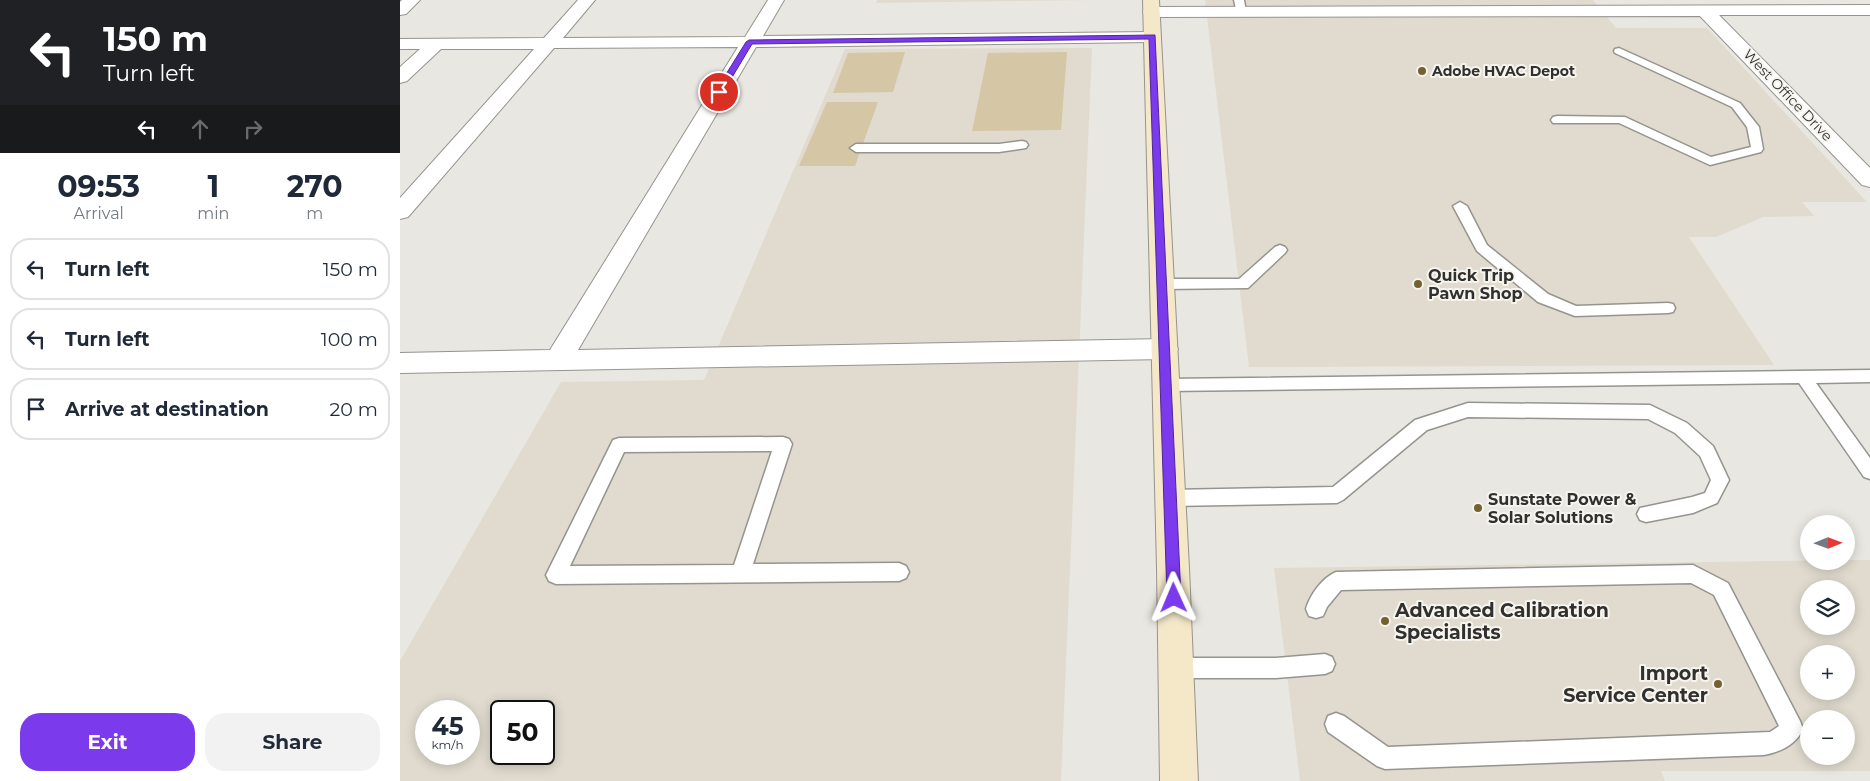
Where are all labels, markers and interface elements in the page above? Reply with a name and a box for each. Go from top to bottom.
text: 150 m [103,17,208,60]
icon: left [20,20,85,85]
street label: West Office Drive [1739,45,1837,145]
text: Turn left [103,60,195,87]
place label: Adobe HVAC Depot [1431,62,1575,80]
marker: Adobe HVAC Depot [1416,65,1428,77]
pin [698,71,740,113]
icon: arrive [705,78,733,106]
icon: left [133,115,161,143]
icon: ahead [186,115,214,143]
icon: right [239,115,267,143]
text: 09:53 [57,168,140,205]
text: 1 [207,168,219,205]
text: 270 [287,168,343,205]
text: Arrival [73,204,124,223]
text: min [197,204,229,223]
text: m [306,204,323,223]
icon: left [22,255,50,283]
text: Turn left [65,258,150,281]
text: 150 m [323,258,378,281]
place label: Quick Trip Pawn Shop [1428,266,1523,303]
marker: Quick Trip Pawn Shop [1412,278,1424,290]
icon: left [22,325,50,353]
text: Turn left [65,328,150,351]
text: 100 m [321,328,378,351]
icon: arrive [22,395,50,423]
text: Arrive at destination [65,398,269,421]
text: 20 m [330,398,378,421]
place label: Sunstate Power & Solar Solutions [1488,490,1637,527]
marker: Sunstate Power & Solar Solutions [1472,502,1484,514]
north arrow [1800,515,1855,570]
map controls [1800,515,1855,765]
position arrow [1147,571,1199,623]
button: layers [1800,580,1855,635]
place label: Advanced Calibration Specialists [1394,599,1609,644]
marker: Advanced Calibration Specialists [1379,615,1391,627]
button: + [1800,645,1855,700]
place label: Import Service Center [1563,662,1708,707]
marker: Import Service Center [1712,678,1724,690]
speed limit sign: 50 [490,700,555,765]
button: − [1800,710,1855,765]
text: 45 [431,711,464,741]
button: Exit [20,713,195,771]
button: Share [205,713,380,771]
text: km/h [431,737,464,752]

